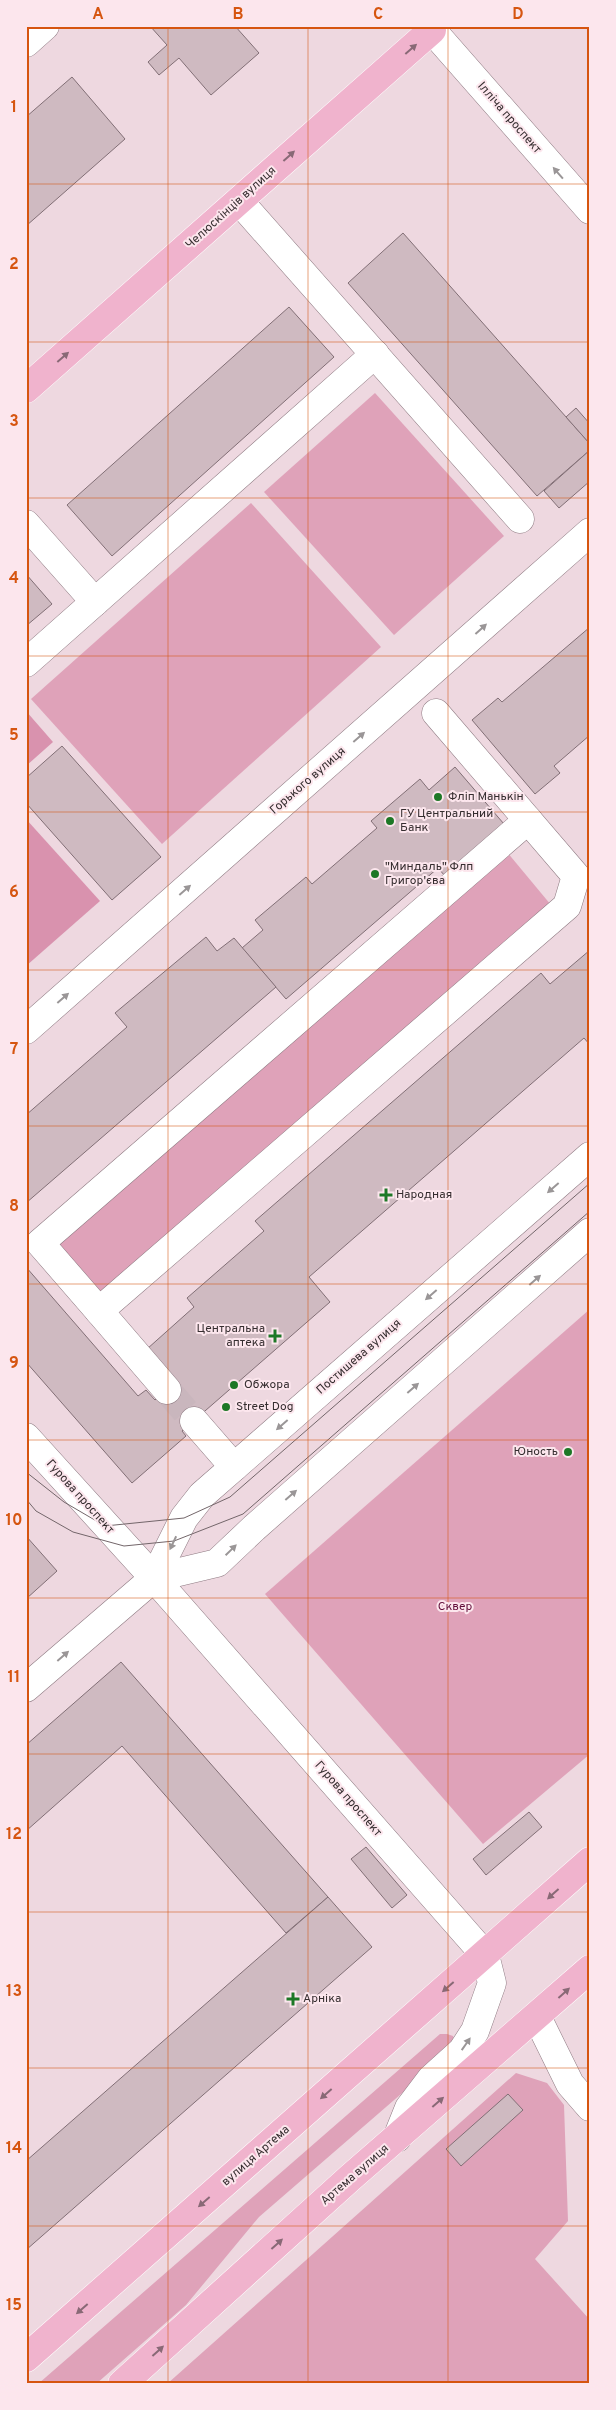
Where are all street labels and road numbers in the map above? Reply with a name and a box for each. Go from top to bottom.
street label: Ілліча проспект [473,79,545,158]
street label: Челюскінців вулиця [182,163,280,253]
street label: Горького вулиця [267,744,349,818]
street label: Постишева вулиця [313,1316,405,1398]
street label: Гурова проспект [42,1456,118,1538]
street label: Гурова проспект [311,1758,386,1840]
street label: вулиця Артема [219,2122,293,2190]
street label: Артема вулиця [317,2141,393,2209]

